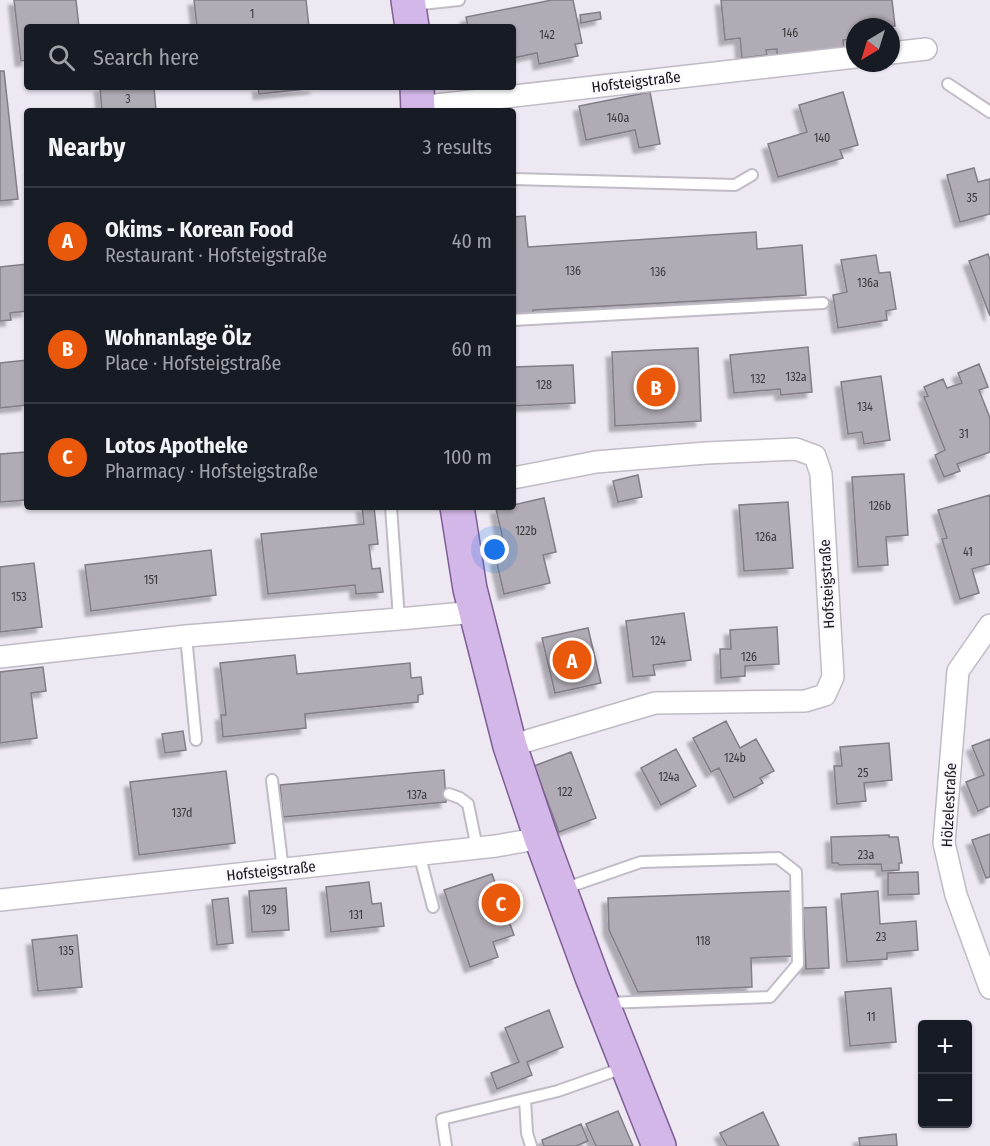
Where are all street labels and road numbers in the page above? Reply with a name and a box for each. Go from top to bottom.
street label: Hofsteigstraße [590,68,682,96]
street label: Hofsteigstraße [816,539,838,629]
street label: Hölzelestraße [938,762,960,848]
street label: Hofsteigstraße [225,857,317,885]

